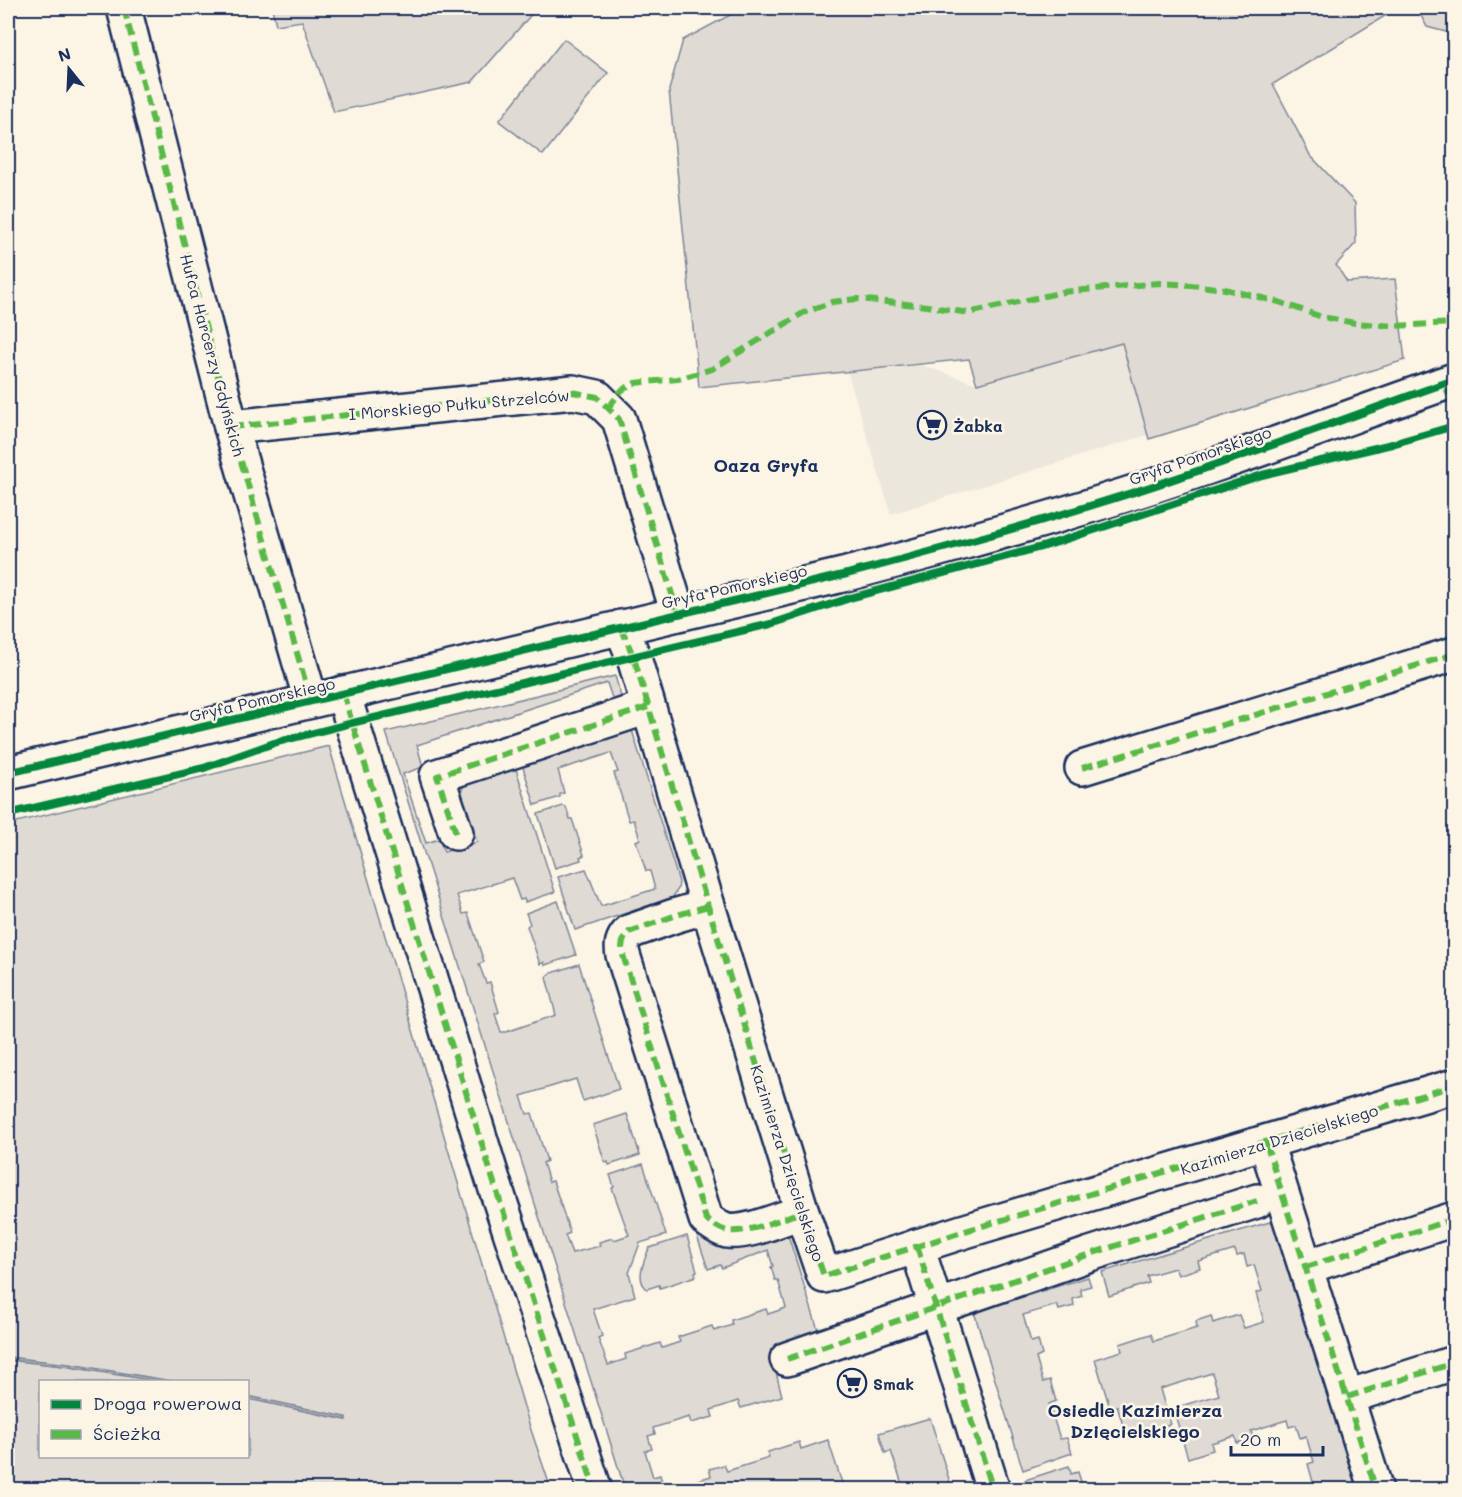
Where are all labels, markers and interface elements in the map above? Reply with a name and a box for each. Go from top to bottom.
north arrow [39,39,99,99]
text: N [55,42,73,66]
street label: Hufca Harcerzy Gdyńskich [176,251,250,459]
street label: I Morskiego Pułku Strzelców [348,384,570,424]
supermarket icon: Żabka [916,409,948,441]
place label: Żabka [953,415,1003,436]
street label: Gryfa Pomorskiego [1126,421,1274,489]
district label: Oaza Gryfa [713,453,819,477]
street label: Gryfa Pomorskiego [659,559,809,613]
street label: Gryfa Pomorskiego [187,672,337,726]
street label: Kazimierza Dzięcielskiego [746,1062,830,1264]
street label: Kazimierza Dzięcielskiego [1178,1099,1380,1179]
supermarket icon: Smak [836,1367,868,1399]
place label: Smak [873,1373,914,1394]
legend [39,1380,249,1458]
text: Droga rowerowa [93,1391,242,1415]
district label: Osiedle Kazimierza Dzięcielskiego [1048,1398,1222,1443]
scale bar [1231,1419,1322,1457]
text: Ścieżka [93,1421,161,1445]
text: 20 m [1240,1427,1281,1451]

